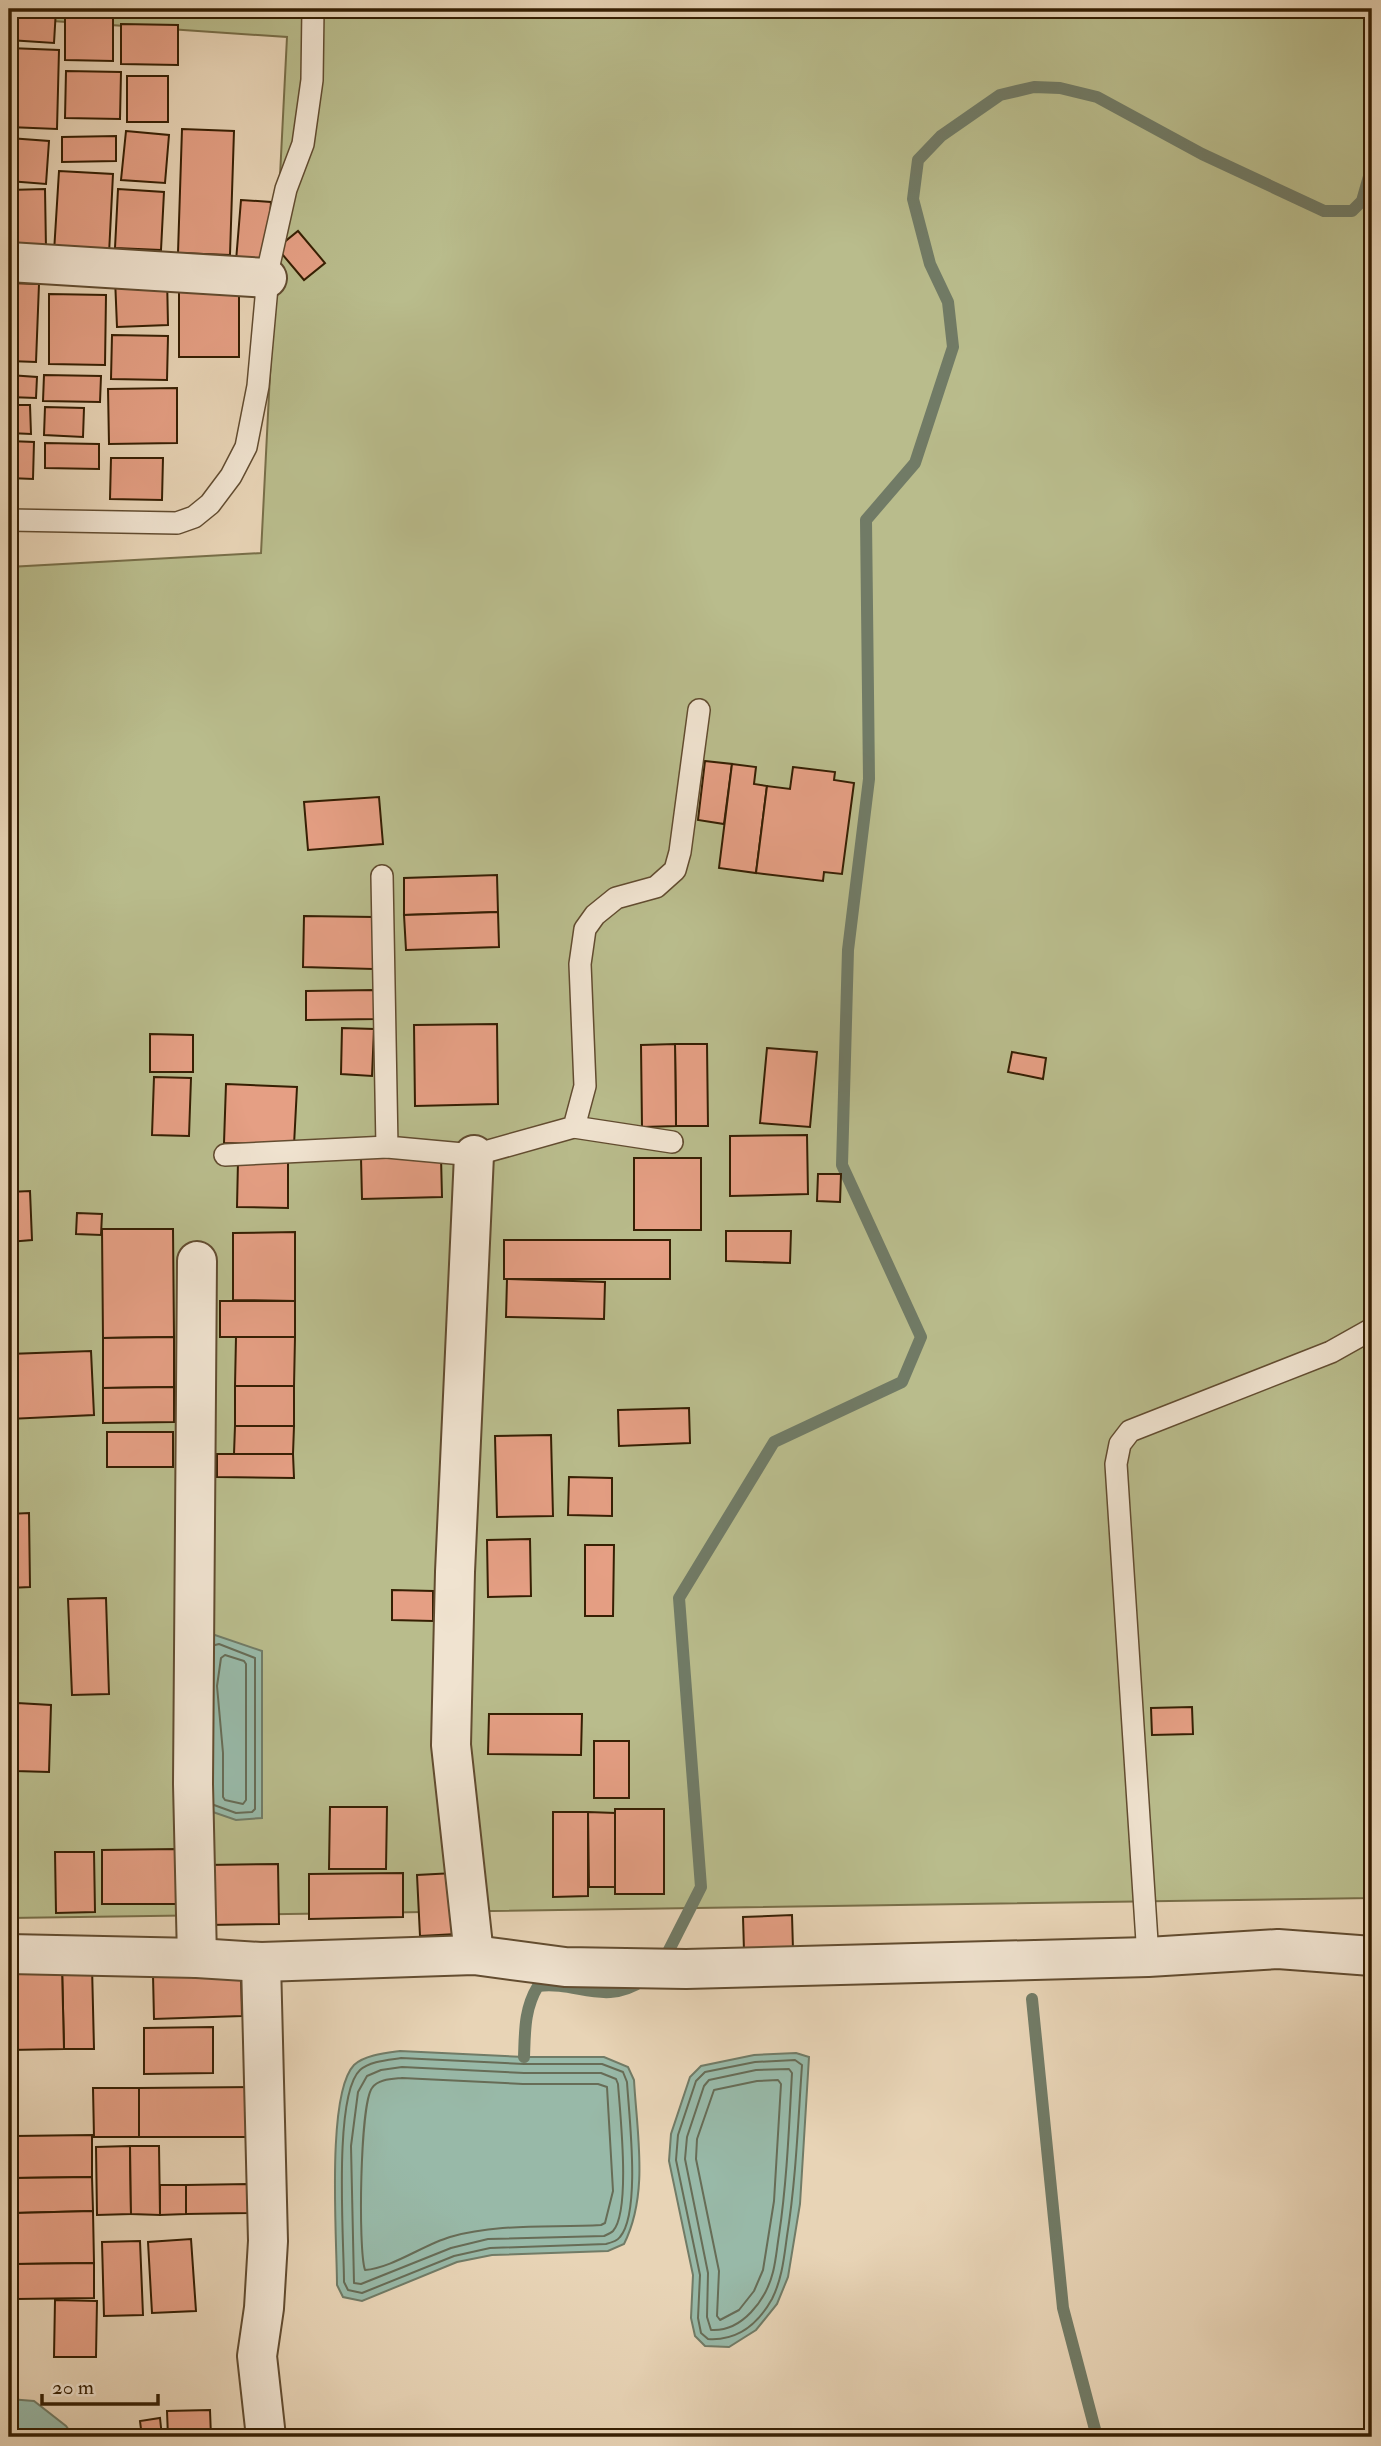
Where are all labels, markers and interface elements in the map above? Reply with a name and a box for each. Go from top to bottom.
scale bar [42,2362,158,2406]
text: 20 m [52,2374,94,2401]

